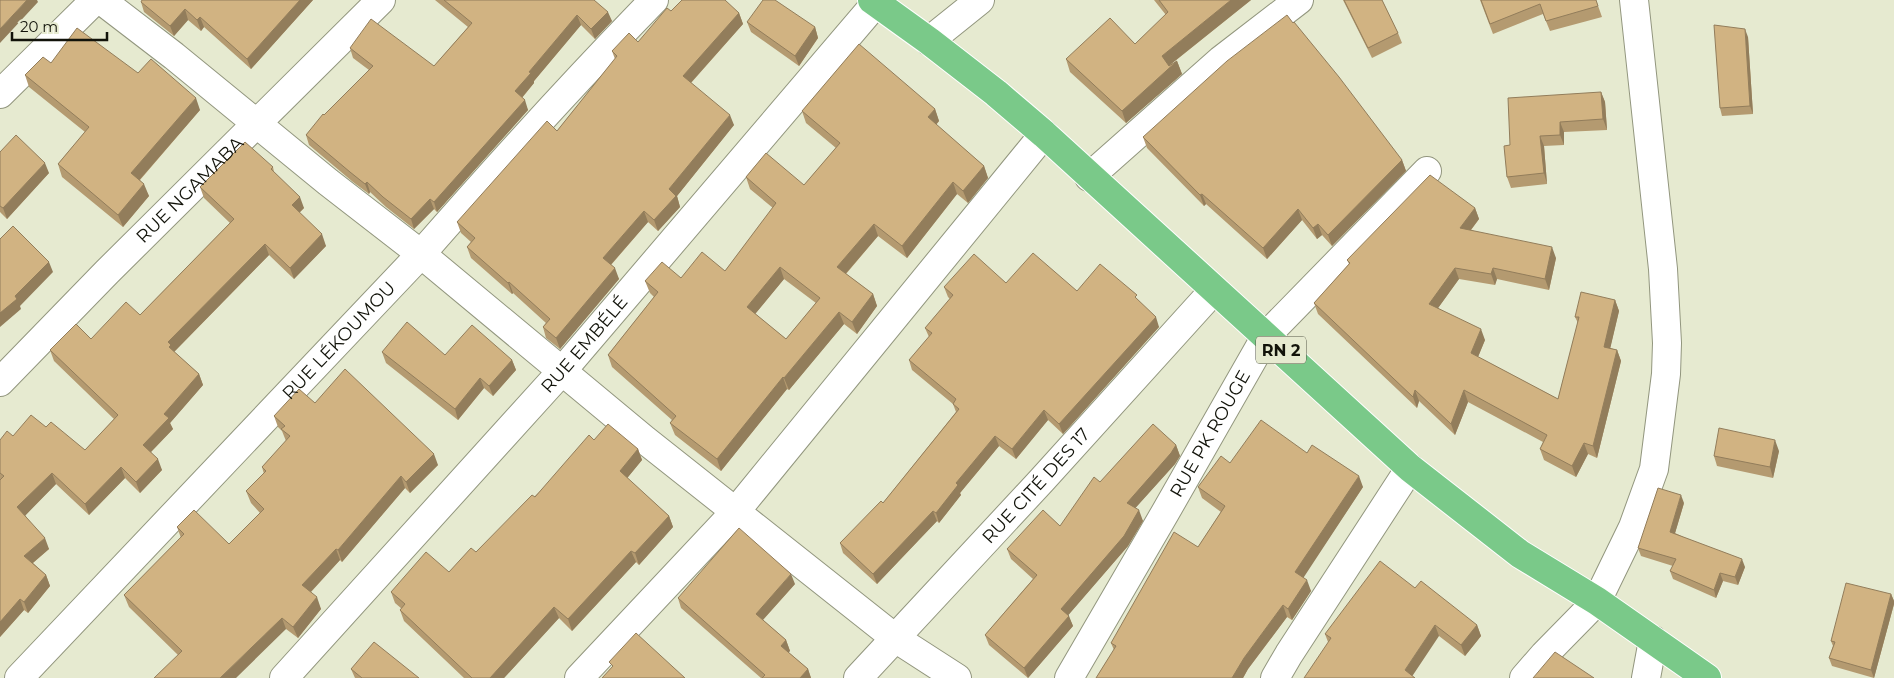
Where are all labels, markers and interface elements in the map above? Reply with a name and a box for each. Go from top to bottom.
scale bar [12,10,108,42]
text: 20 m [20,17,58,36]
street label: RUE NGAMABA [132,132,248,248]
street label: RUE LÉKOUMOU [278,277,400,404]
street label: RUE EMBÉLÉ [536,291,632,398]
road number: RN 2 [1256,336,1306,364]
street label: RUE PK ROUGE [1165,366,1255,501]
street label: RUE CITÉ DES 17 [978,423,1095,548]

